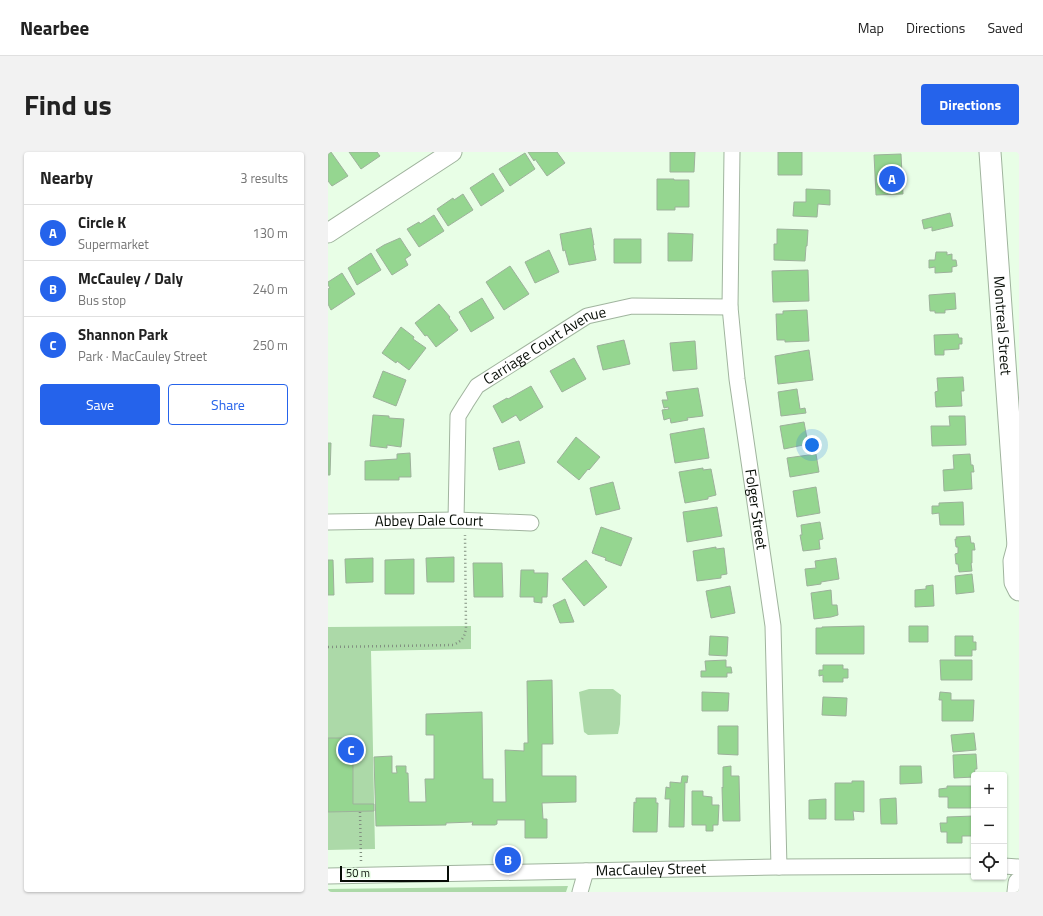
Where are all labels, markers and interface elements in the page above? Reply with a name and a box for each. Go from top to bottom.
text: Nearbee [20,13,89,42]
text: Map [858,17,884,38]
text: Directions [906,17,965,38]
text: Saved [987,17,1023,38]
text: Find us [24,83,112,126]
button: Directions [921,84,1019,125]
pin: A [879,164,905,194]
text: Nearby [40,165,93,191]
text: 3 results [240,168,288,188]
text: Circle K [78,211,126,234]
text: A [49,223,57,243]
text: 130 m [252,223,288,243]
text: Supermarket [78,234,149,254]
text: McCauley / Daly [78,267,183,290]
street label: Montreal Street [988,275,1018,377]
text: B [49,279,57,299]
text: 240 m [252,279,288,299]
text: Bus stop [78,290,126,310]
street label: Carriage Court Avenue [478,300,608,390]
text: Shannon Park [78,323,168,346]
text: C [49,335,57,355]
text: 250 m [252,335,288,355]
text: Park · MacCauley Street [78,346,207,366]
button: Save [40,384,160,425]
button: Share [168,384,288,425]
your location [802,435,822,455]
street label: Folger Street [739,467,774,552]
street label: Abbey Dale Court [374,508,485,532]
pin: C [338,735,364,765]
map controls [971,772,1007,880]
button: + [971,772,1007,808]
button: − [971,808,1007,844]
button: locate [971,844,1007,880]
pin: B [495,845,521,875]
street label: MacCauley Street [595,856,707,882]
scale bar [340,864,449,883]
text: 50 m [346,865,370,881]

